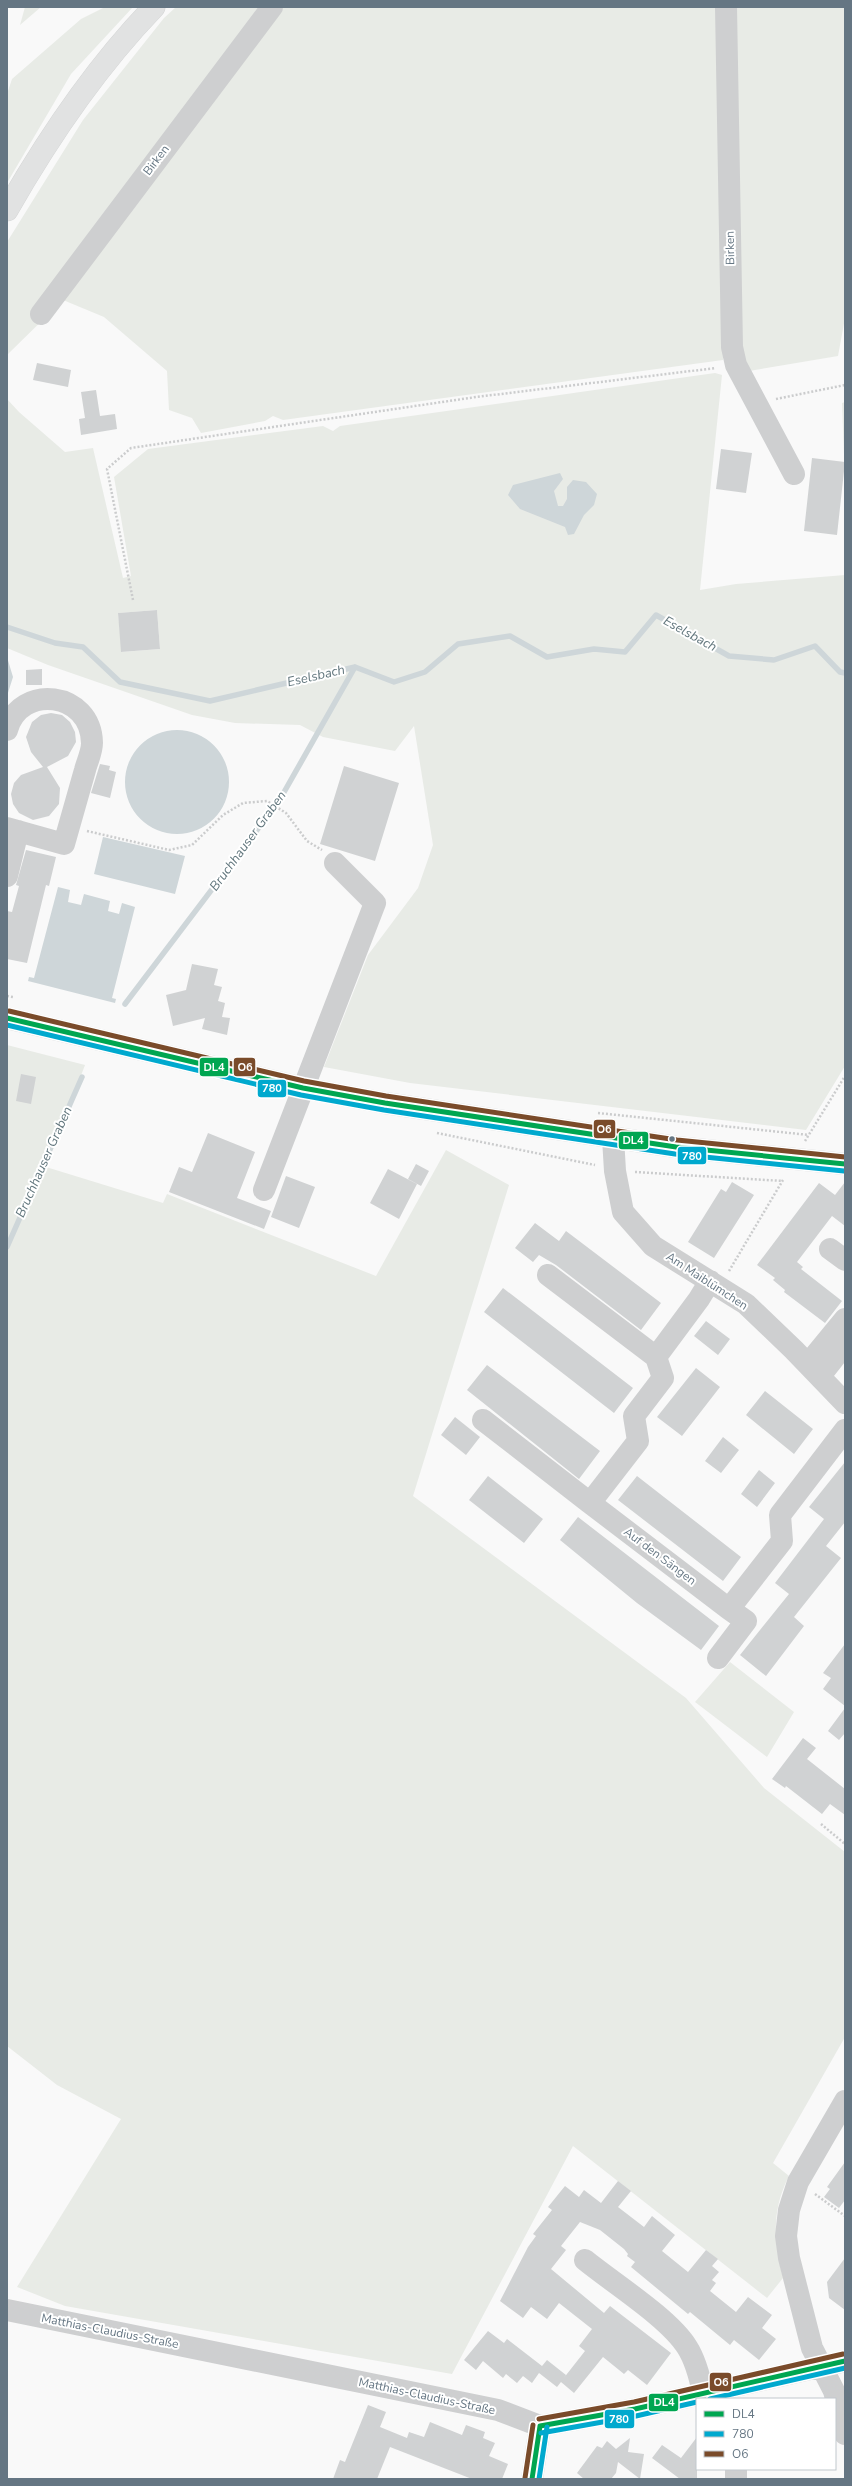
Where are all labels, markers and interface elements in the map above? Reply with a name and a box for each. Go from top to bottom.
street label: Birken [139,142,173,178]
street label: Birken [722,231,738,265]
water label: Eselsbach [660,612,720,656]
water label: Eselsbach [285,661,347,691]
water label: Bruchhauser Graben [206,787,290,895]
line badge: DL4 [199,1057,229,1077]
line badge: O6 [233,1057,256,1077]
text: DL4 [203,1060,225,1075]
text: O6 [237,1060,253,1075]
line badge: 780 [257,1079,287,1098]
text: 780 [262,1081,282,1096]
water label: Bruchhauser Graben [11,1104,77,1220]
line badge: O6 [593,1119,616,1139]
text: O6 [596,1122,612,1137]
line badge: DL4 [618,1131,649,1150]
text: DL4 [622,1133,644,1148]
unlabelled marker [667,1134,677,1144]
line badge: 780 [677,1146,707,1165]
text: 780 [682,1149,702,1164]
street label: Am Maiblümchen [663,1249,751,1313]
street label: Auf den Sängen [621,1524,699,1588]
street label: Matthias-Claudius-Straße [40,2310,180,2352]
line badge: O6 [709,2372,732,2392]
street label: Matthias-Claudius-Straße [357,2374,497,2418]
text: O6 [713,2375,729,2390]
line badge: DL4 [648,2393,679,2412]
text: DL4 [653,2395,675,2410]
legend [696,2398,836,2470]
text: DL4 [732,2406,755,2422]
line badge: 780 [604,2409,635,2429]
text: 780 [609,2412,629,2427]
text: 780 [732,2426,754,2442]
text: O6 [732,2446,748,2462]

